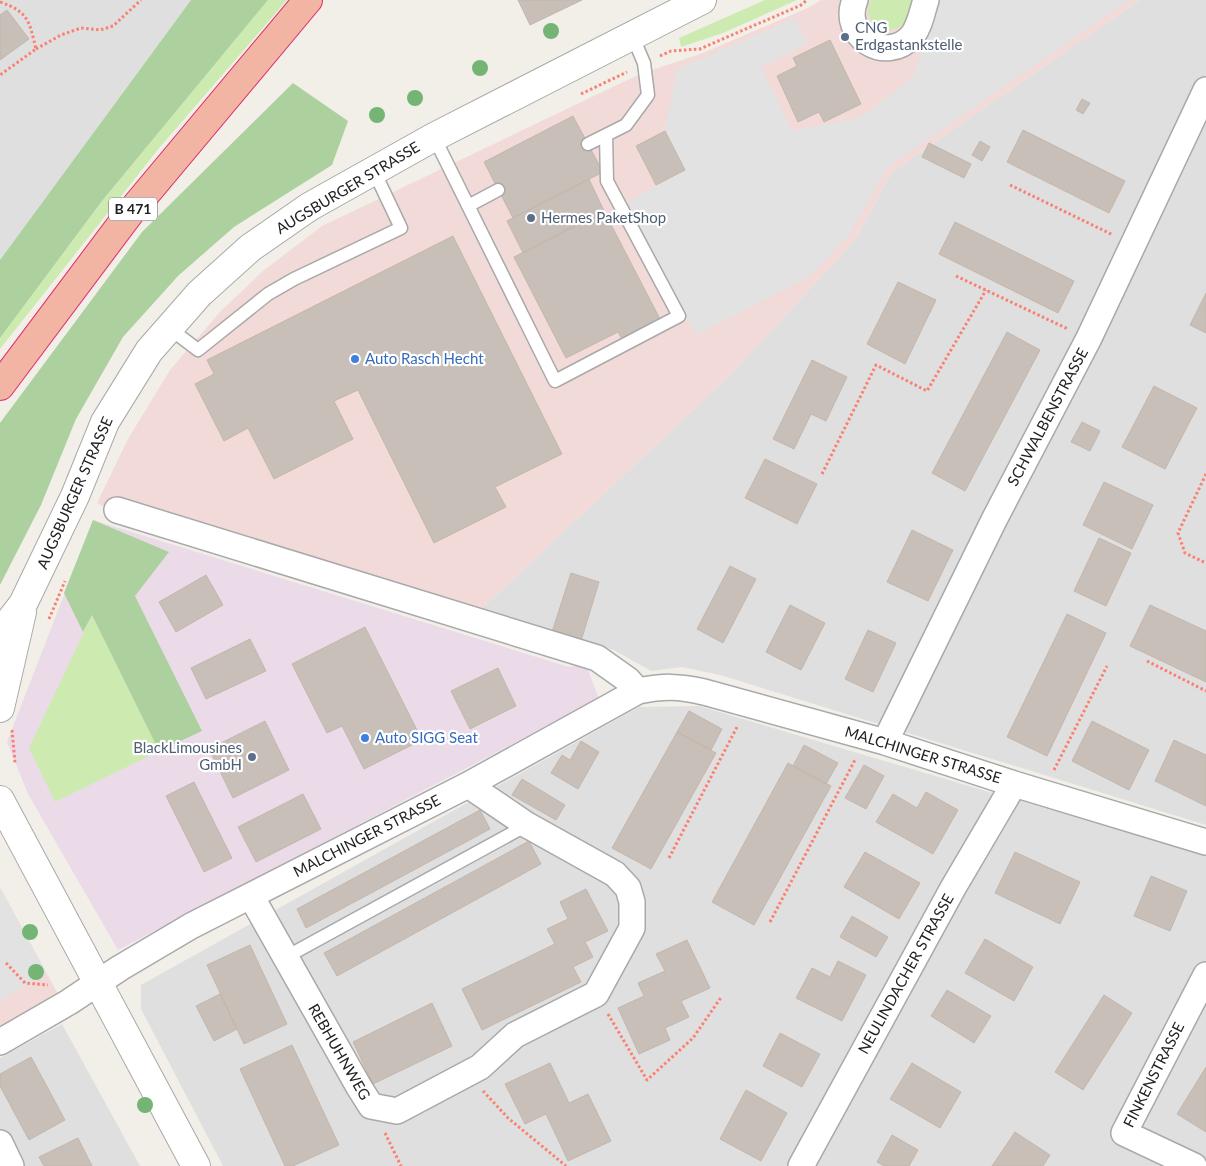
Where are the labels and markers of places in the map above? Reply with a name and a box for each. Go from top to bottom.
place label: CNG Erdgastankstelle [855,18,962,53]
marker: CNG Erdgastankstelle [839,31,851,43]
place label: Hermes PaketShop [541,208,666,226]
marker: Hermes PaketShop [525,212,537,224]
place label: Auto Rasch Hecht [365,349,484,367]
marker: Auto Rasch Hecht [349,353,361,365]
place label: Auto SIGG Seat [375,728,478,746]
marker: Auto SIGG Seat [359,732,371,744]
place label: BlackLimousines GmbH [133,738,242,773]
marker: BlackLimousines GmbH [246,751,258,763]

